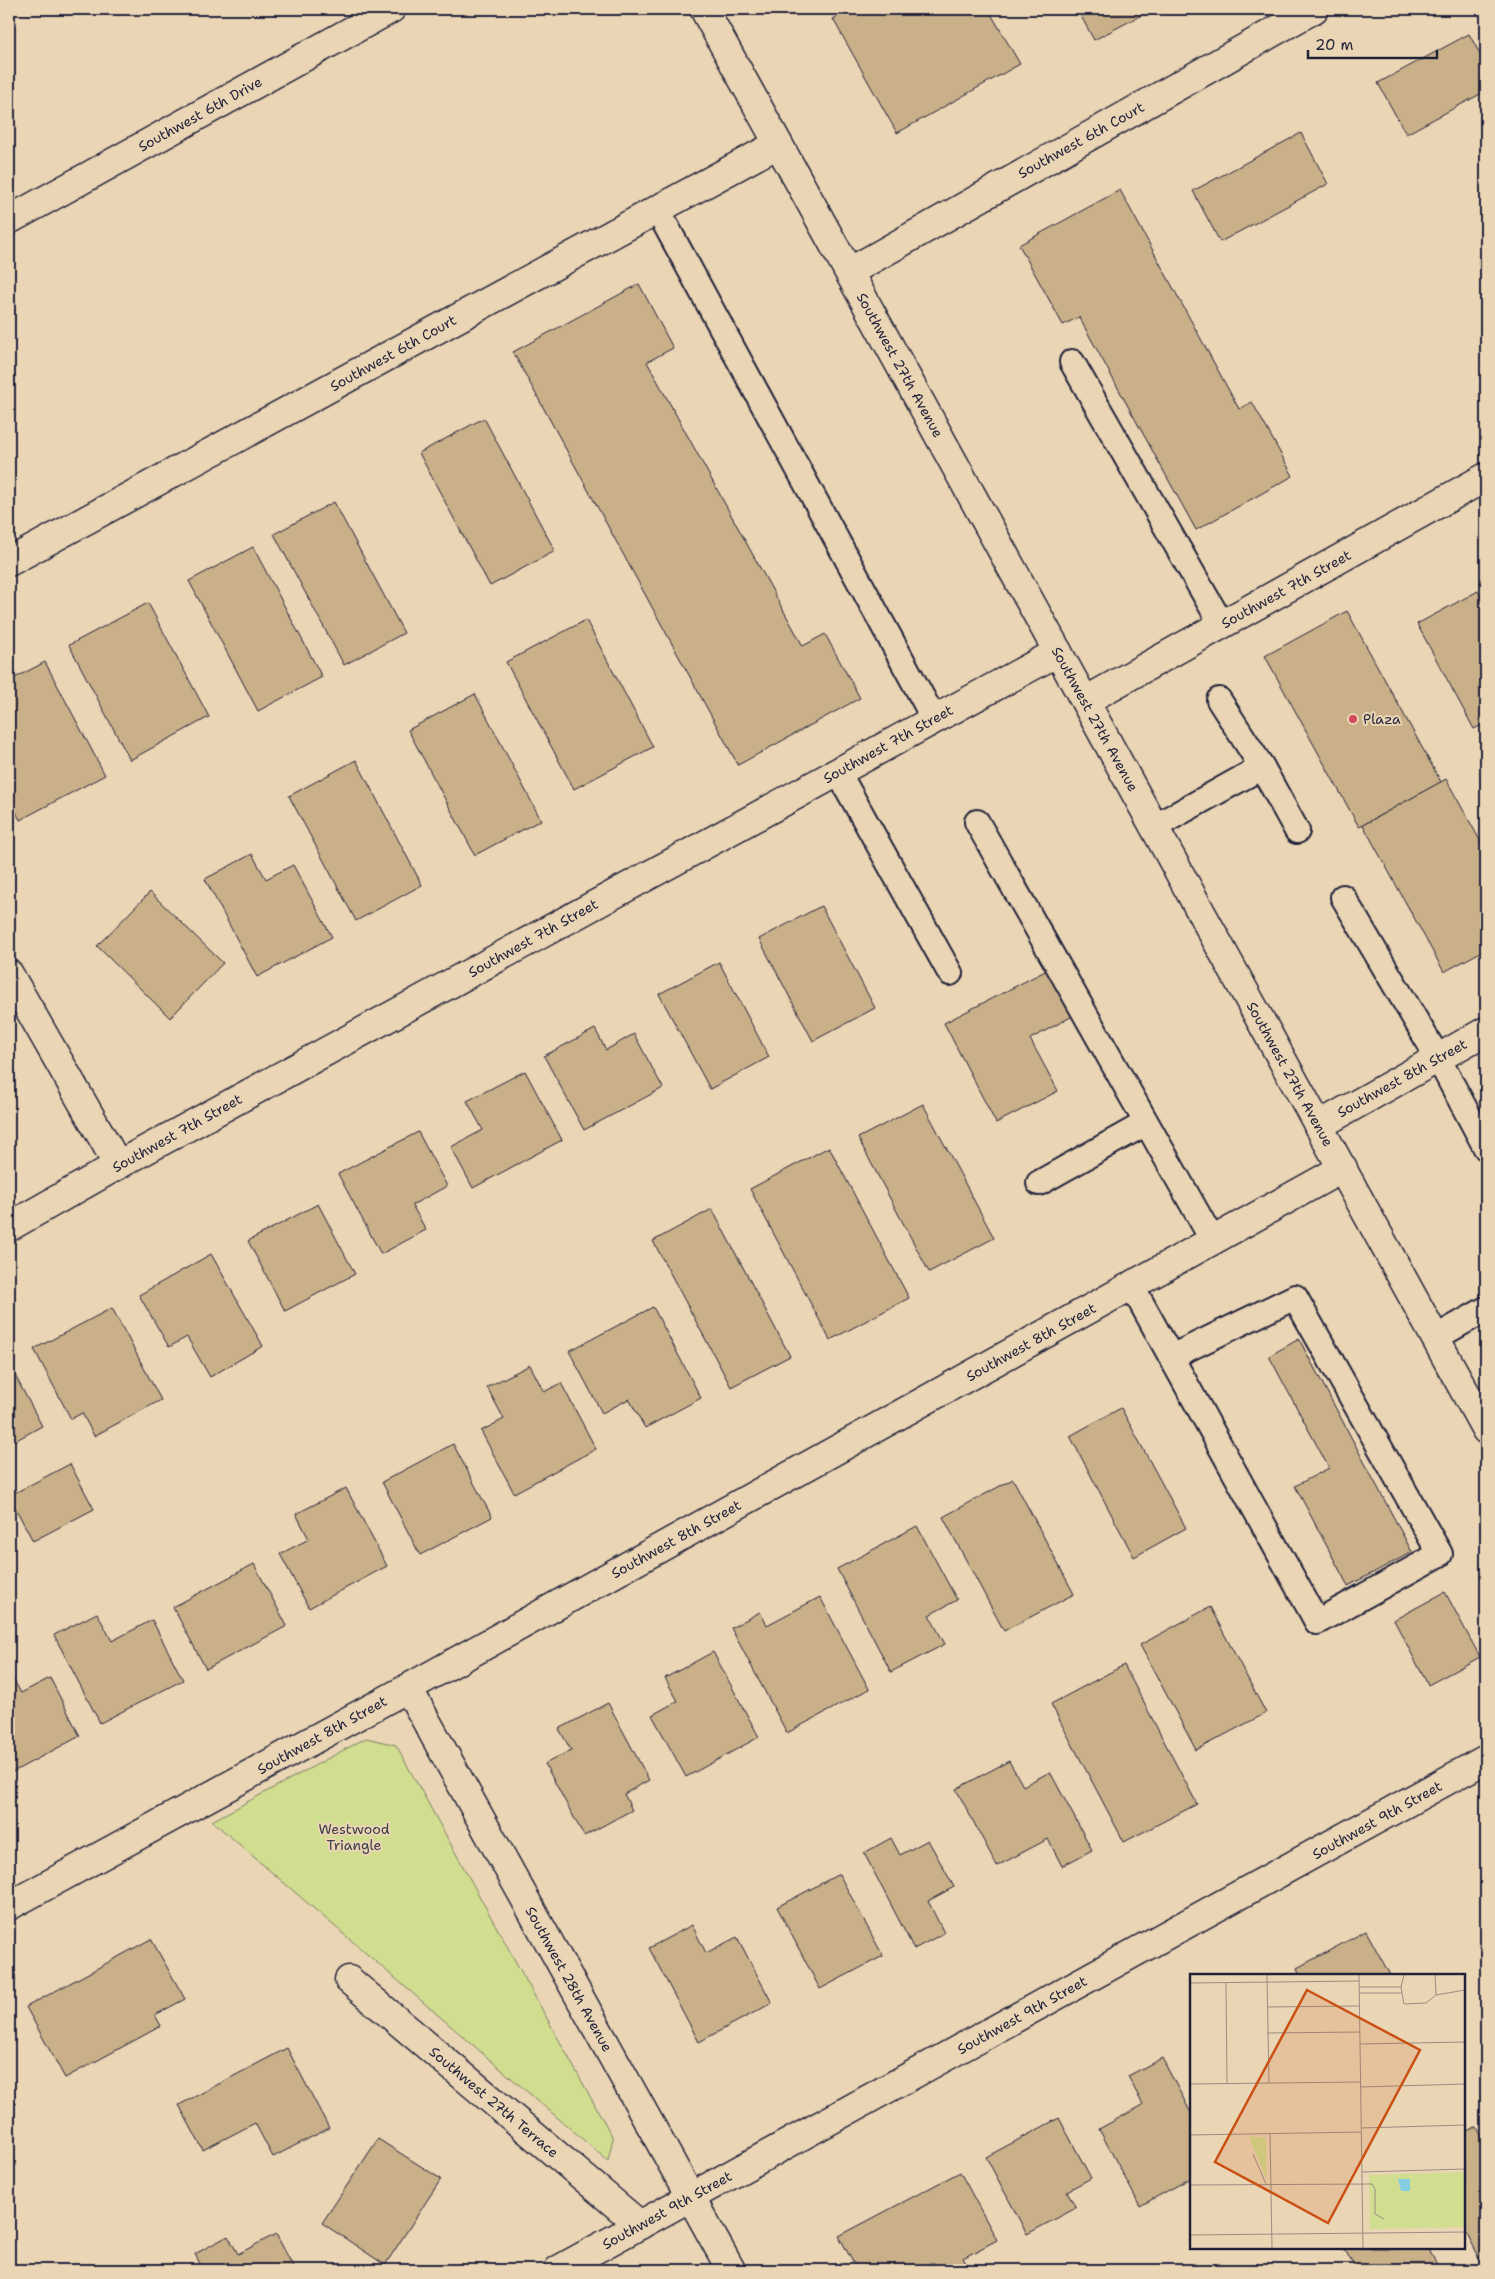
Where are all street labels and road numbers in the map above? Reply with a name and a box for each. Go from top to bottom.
street label: Southwest 6th Drive [135,72,265,156]
street label: Southwest 6th Court [1015,98,1147,182]
street label: Southwest 27th Avenue [853,289,947,441]
street label: Southwest 6th Court [327,311,459,395]
street label: Southwest 7th Street [1218,546,1354,632]
street label: Southwest 27th Avenue [1048,643,1142,795]
street label: Southwest 7th Street [820,701,956,787]
street label: Southwest 7th Street [465,895,601,981]
street label: Southwest 27th Avenue [1243,998,1337,1150]
street label: Southwest 8th Street [1334,1035,1470,1121]
street label: Southwest 7th Street [109,1090,245,1176]
street label: Southwest 8th Street [963,1299,1099,1385]
street label: Southwest 8th Street [608,1496,744,1582]
street label: Southwest 8th Street [254,1692,390,1778]
street label: Southwest 9th Street [1309,1777,1445,1863]
street label: Southwest 28th Avenue [522,1903,617,2055]
street label: Southwest 9th Street [954,1972,1090,2058]
street label: Southwest 27th Terrace [426,2043,562,2161]
street label: Southwest 9th Street [599,2167,735,2253]

